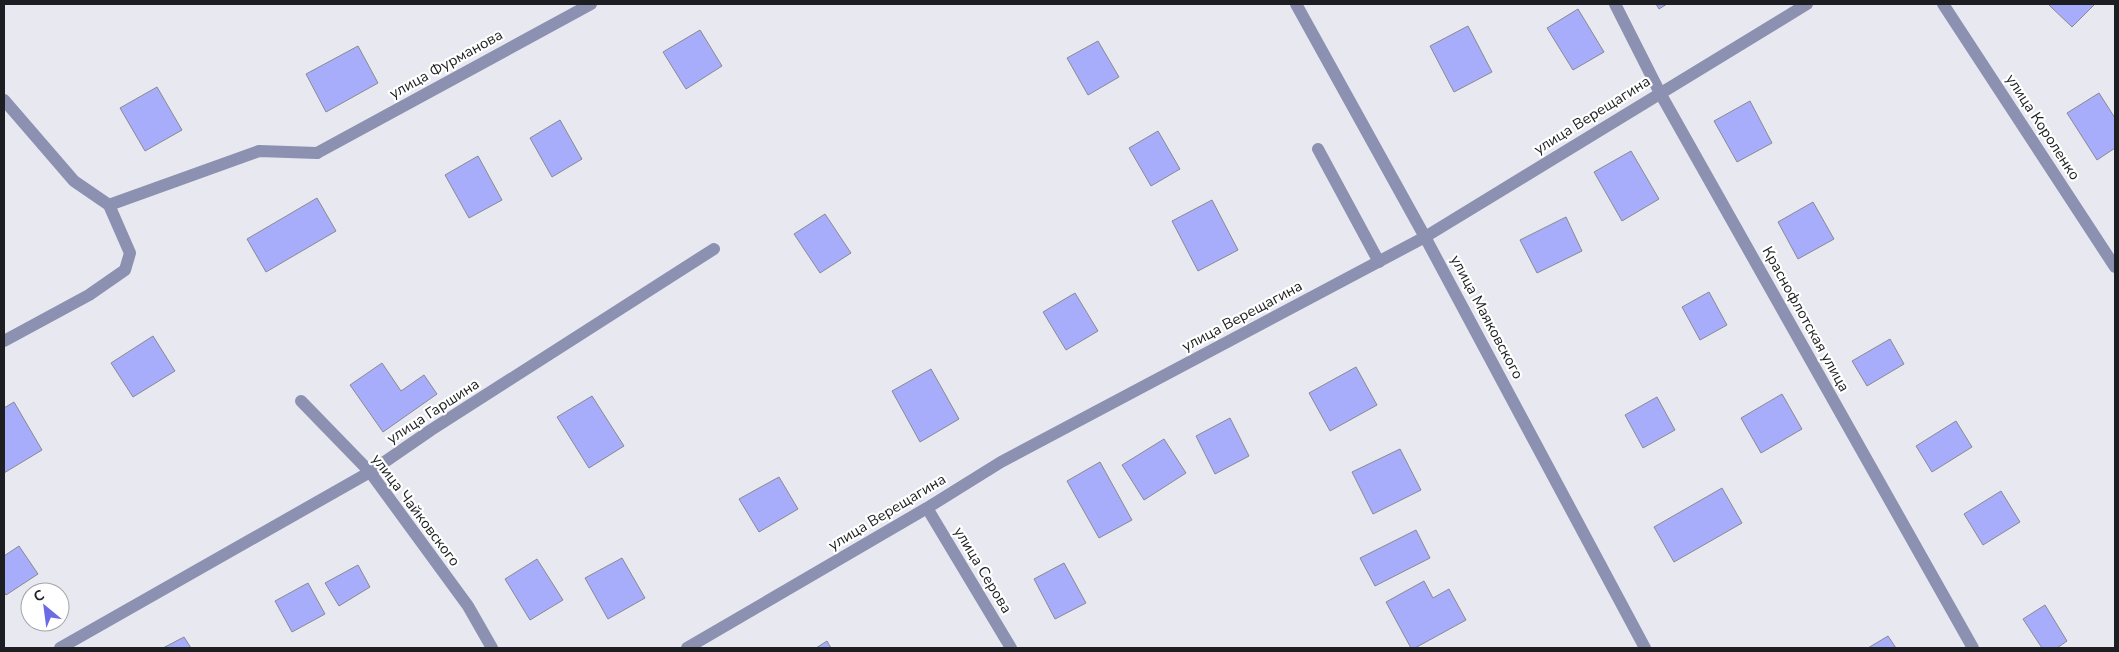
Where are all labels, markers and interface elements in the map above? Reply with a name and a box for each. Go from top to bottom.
street label: улица Фурманова [386,25,506,103]
street label: улица Короленко [2001,70,2085,184]
street label: улица Верещагина [1530,71,1654,159]
street label: Краснофлотская улица [1758,243,1854,395]
street label: улица Маяковского [1446,251,1528,383]
street label: улица Верещагина [1178,276,1306,356]
street label: улица Гаршина [383,374,483,448]
street label: улица Чайковского [367,450,465,570]
street label: улица Верещагина [825,469,949,555]
street label: улица Серова [949,523,1017,617]
north arrow [20,582,70,632]
text: С [30,585,48,607]

